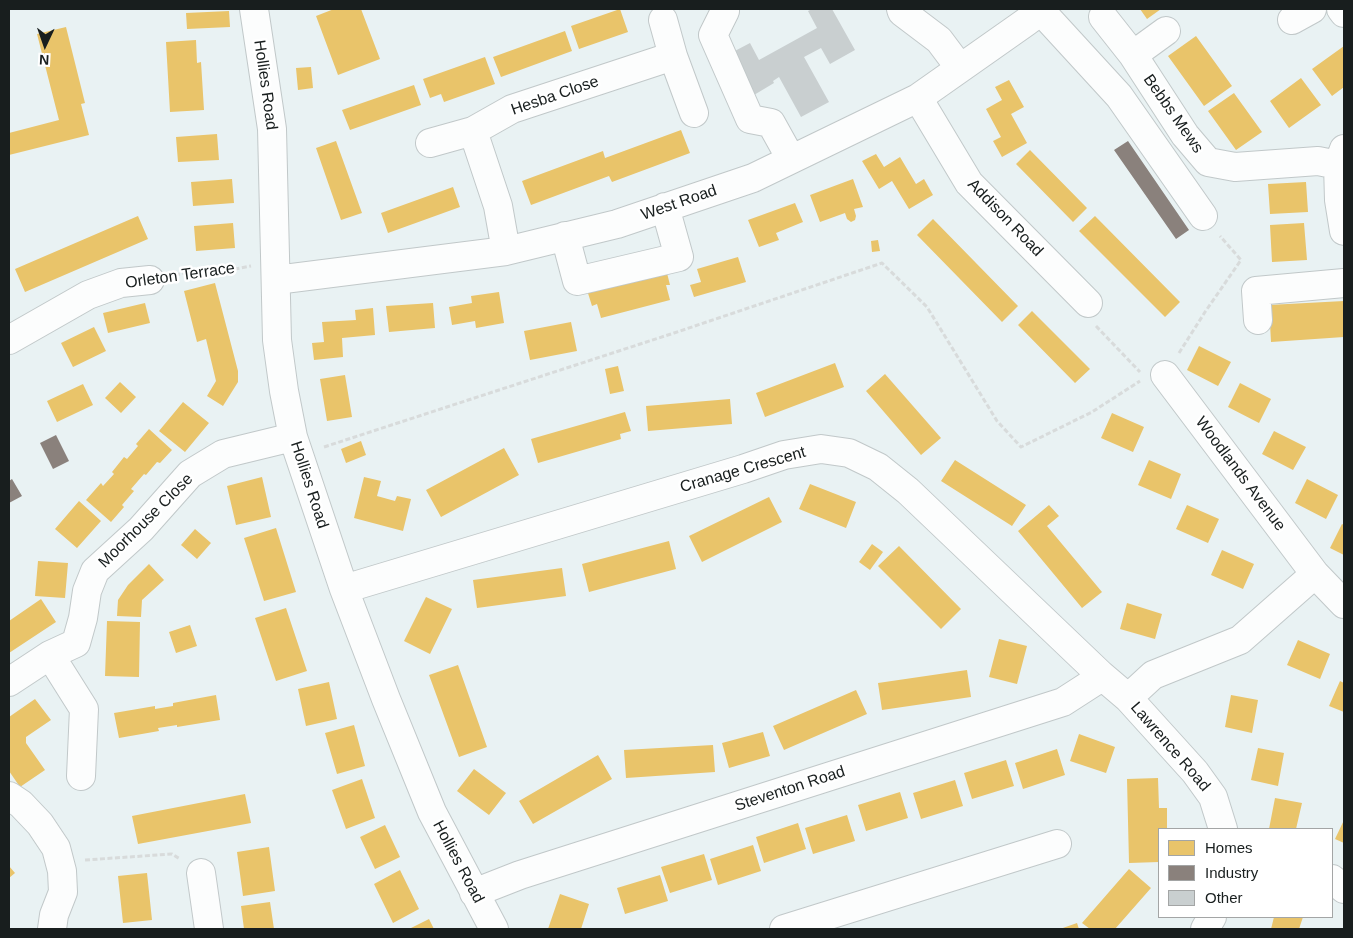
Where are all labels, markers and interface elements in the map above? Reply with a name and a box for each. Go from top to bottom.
north arrow [20,20,70,70]
street label: Hollies Road [249,39,281,131]
text: N [39,52,50,68]
street label: Bebbs Mews [1139,71,1207,157]
street label: Hesba Close [509,72,601,120]
street label: Addison Road [963,175,1047,261]
street label: West Road [639,181,719,225]
street label: Orleton Terrace [124,259,236,293]
street label: Woodlands Avenue [1191,413,1289,535]
street label: Hollies Road [286,439,332,531]
street label: Cranage Crescent [678,443,808,497]
street label: Moorhouse Close [95,470,197,572]
street label: Lawrence Road [1126,698,1214,796]
street label: Steventon Road [732,762,848,816]
street label: Hollies Road [428,817,488,907]
legend [1158,828,1333,918]
text: Homes [1205,839,1253,856]
text: Industry [1205,864,1258,881]
text: Other [1205,889,1243,906]

